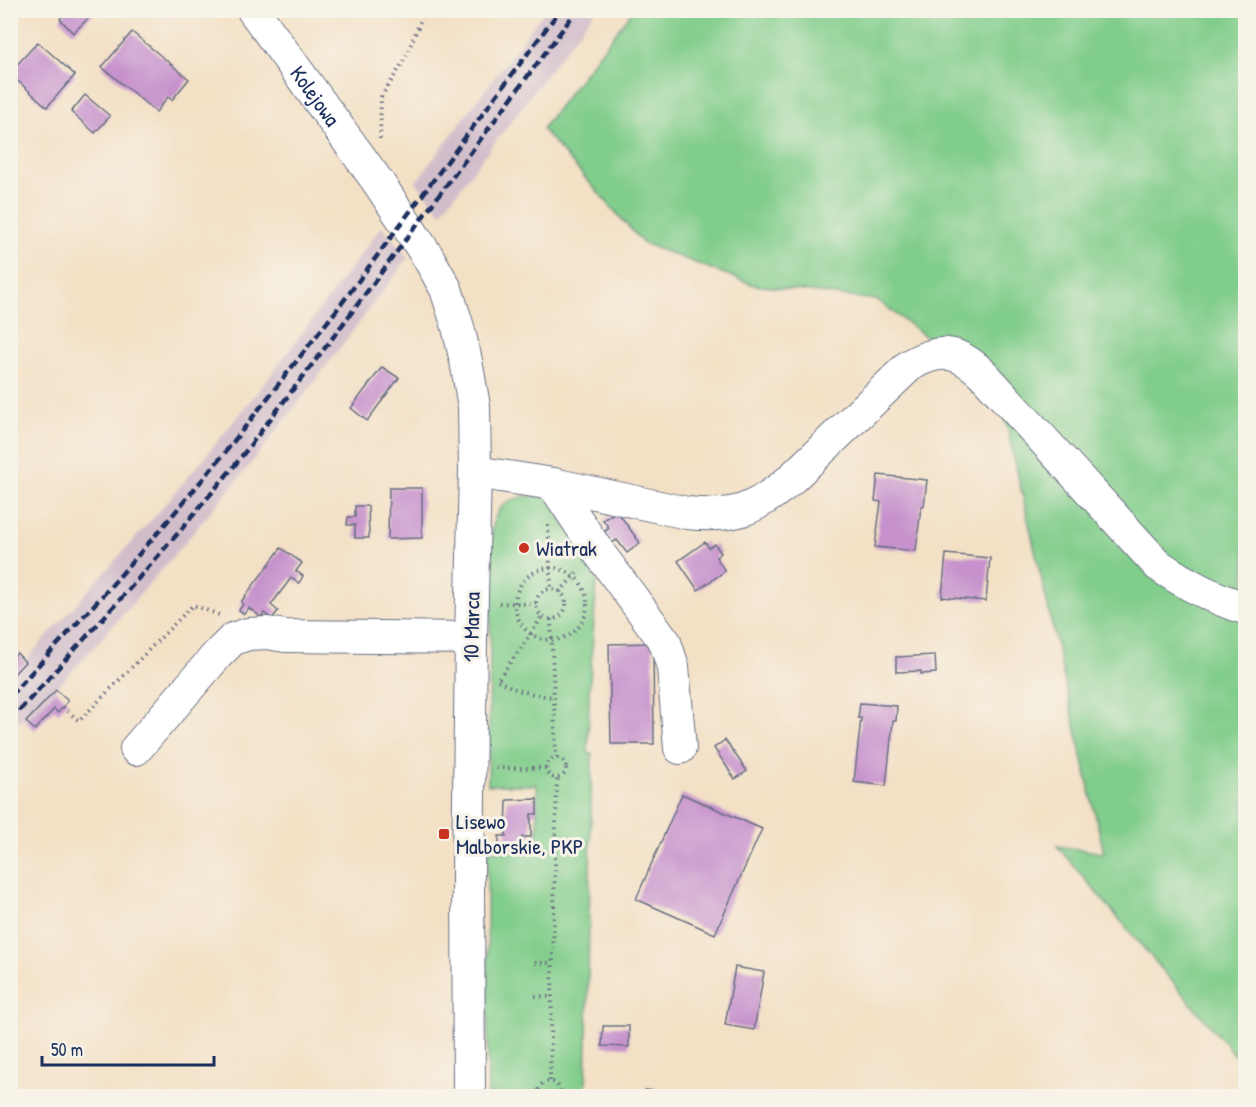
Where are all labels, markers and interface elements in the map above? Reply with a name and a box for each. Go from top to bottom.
street label: Kolejowa [283,59,348,132]
place label: Wiatrak [536,533,597,563]
marker: Wiatrak [517,541,531,555]
street label: 10 Marca [455,591,487,662]
place label: Lisewo Malborskie, PKP [456,806,583,861]
marker: Lisewo Malborskie, PKP [437,827,451,841]
scale bar [42,1029,214,1067]
text: 50 m [51,1037,83,1062]

